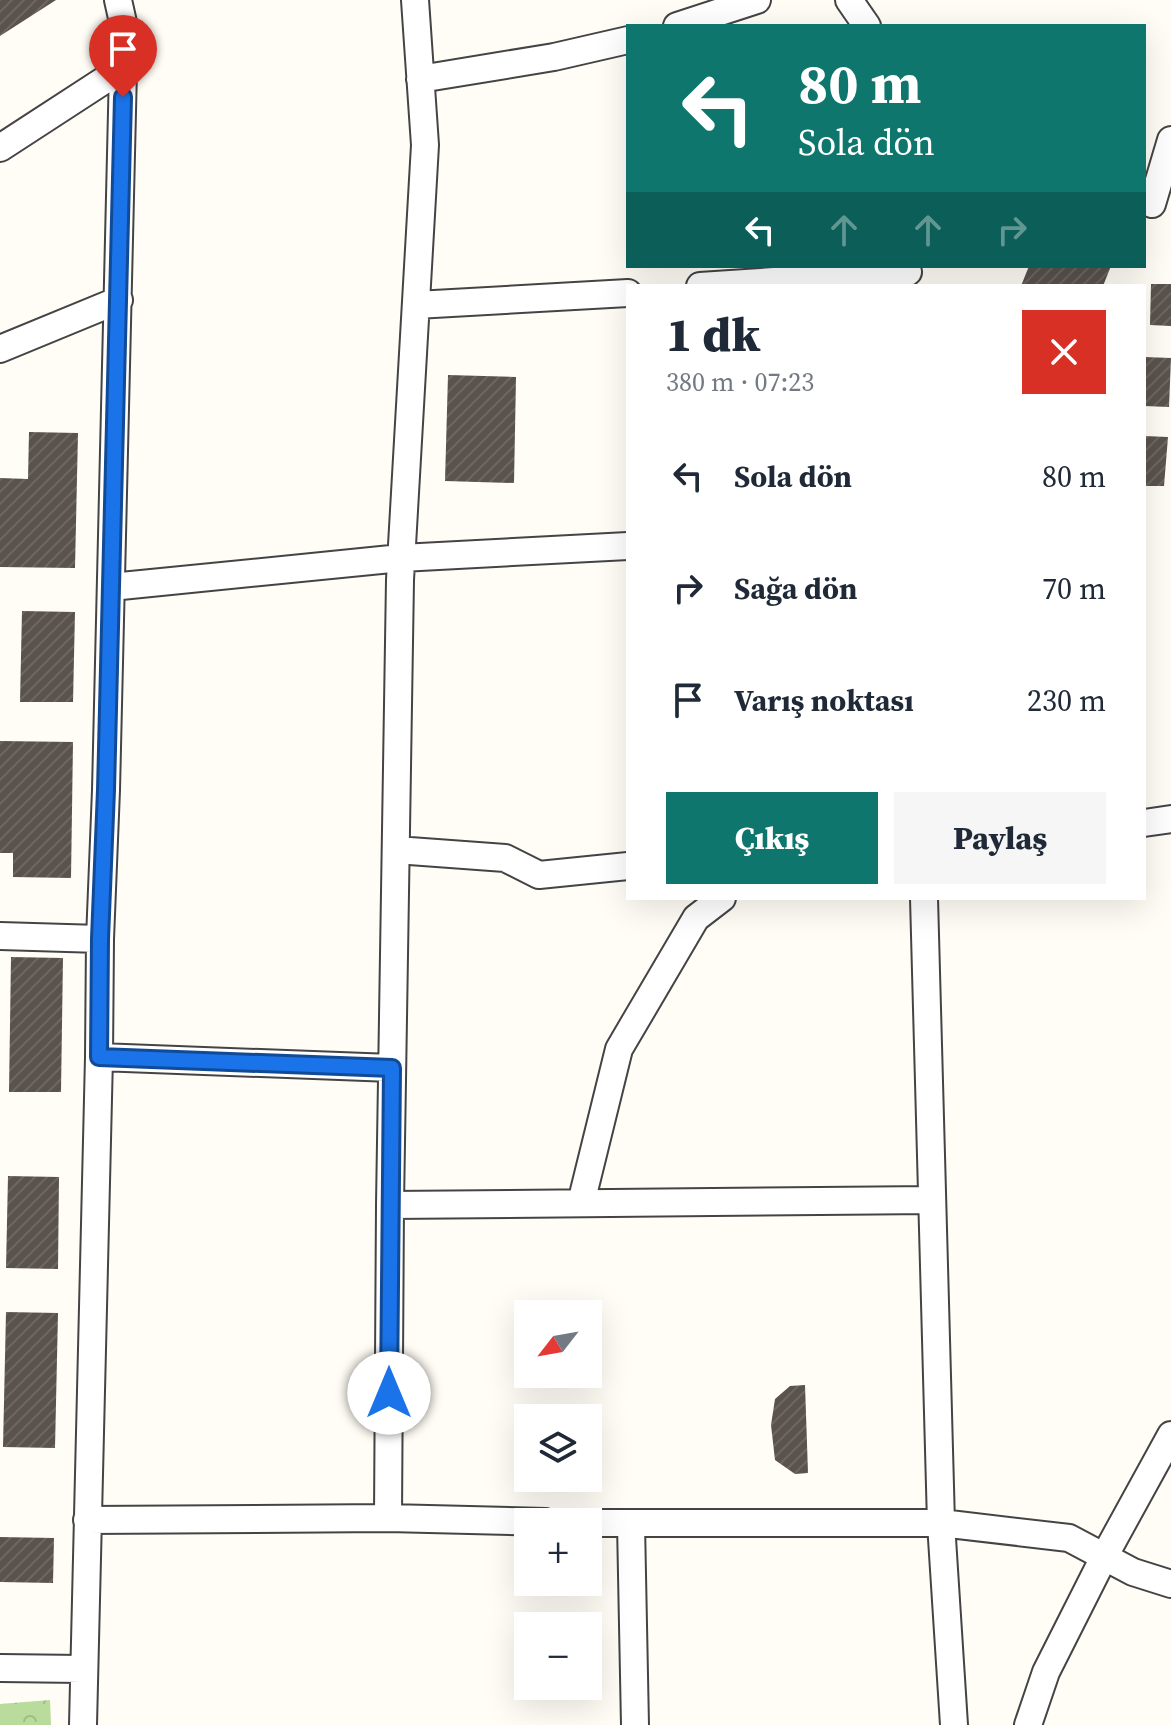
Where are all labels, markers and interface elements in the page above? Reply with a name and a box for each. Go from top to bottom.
pin [89,15,157,97]
icon: arrive [101,27,145,71]
text: 80 m [798,45,921,122]
icon: left [666,56,770,160]
text: Sola dön [798,118,935,167]
icon: left [738,208,782,252]
icon: ahead [822,208,866,252]
icon: ahead [906,208,950,252]
icon: right [990,208,1034,252]
text: 1 dk [666,301,760,367]
button: close [1022,310,1106,394]
text: 380 m · 07:23 [666,364,814,400]
icon: left [666,454,710,498]
text: Sola dön [734,456,852,497]
text: 80 m [1042,456,1106,497]
icon: right [666,566,710,610]
text: Sağa dön [734,568,857,609]
text: 70 m [1042,568,1106,609]
icon: arrive [666,678,710,722]
text: Varış noktası [734,680,914,721]
text: 230 m [1027,680,1106,721]
button: Çıkış [666,792,878,884]
button: Paylaş [894,792,1106,884]
north arrow [514,1300,602,1388]
map controls [514,1300,602,1700]
position arrow [347,1351,431,1435]
button: layers [514,1404,602,1492]
button: + [514,1508,602,1596]
button: − [514,1612,602,1700]

